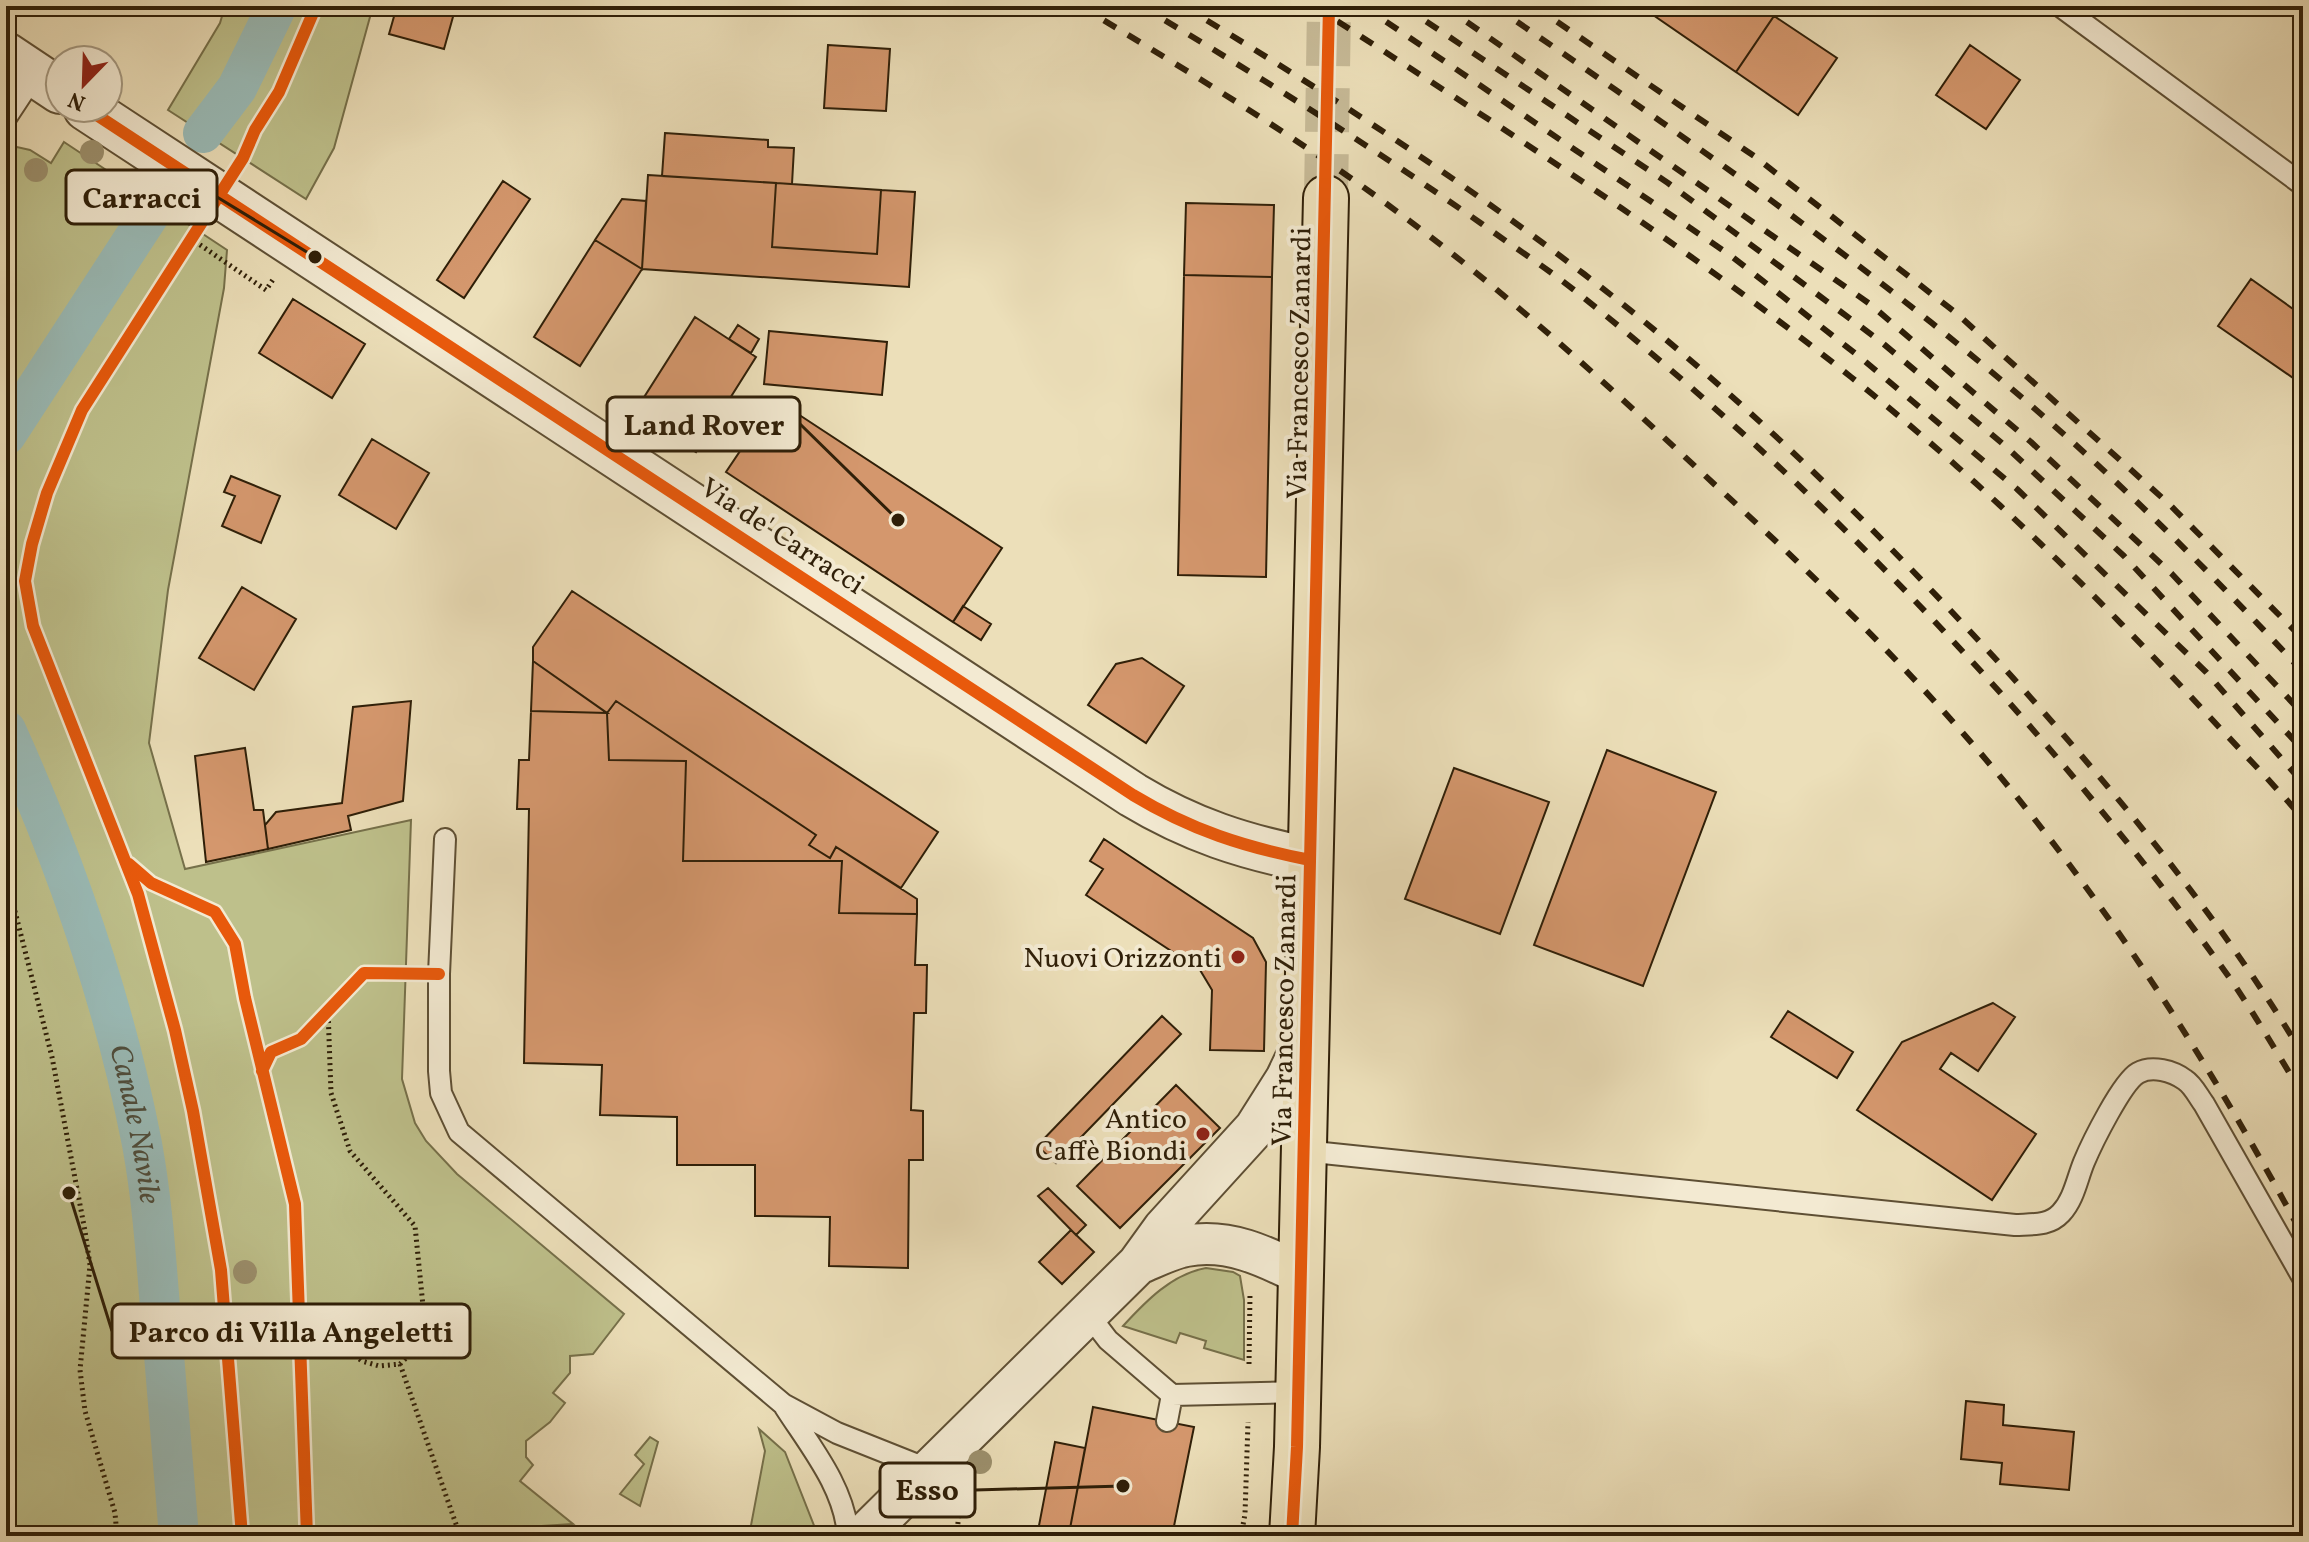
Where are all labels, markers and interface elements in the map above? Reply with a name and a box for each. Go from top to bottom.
north arrow [44,44,124,124]
text: N [64,83,91,117]
callout: Carracci [66,170,217,224]
text: Carracci [82,179,202,221]
street label: Via Francesco Zanardi [1279,227,1322,499]
callout: Land Rover [607,397,800,451]
text: Land Rover [623,406,785,448]
street label: Via de' Carracci [692,469,871,605]
street label: Via Francesco Zanardi [1264,874,1307,1146]
place label: Nuovi Orizzonti [1023,940,1222,979]
marker: Nuovi Orizzonti [1229,948,1247,966]
water label: Canale Navile [97,1040,170,1206]
place label: Antico Caffè Biondi [1035,1101,1187,1172]
marker: Antico Caffè Biondi [1194,1125,1212,1143]
callout: Parco di Villa Angeletti [112,1304,470,1358]
text: Parco di Villa Angeletti [128,1313,454,1355]
callout: Esso [880,1463,975,1517]
text: Esso [895,1471,959,1513]

